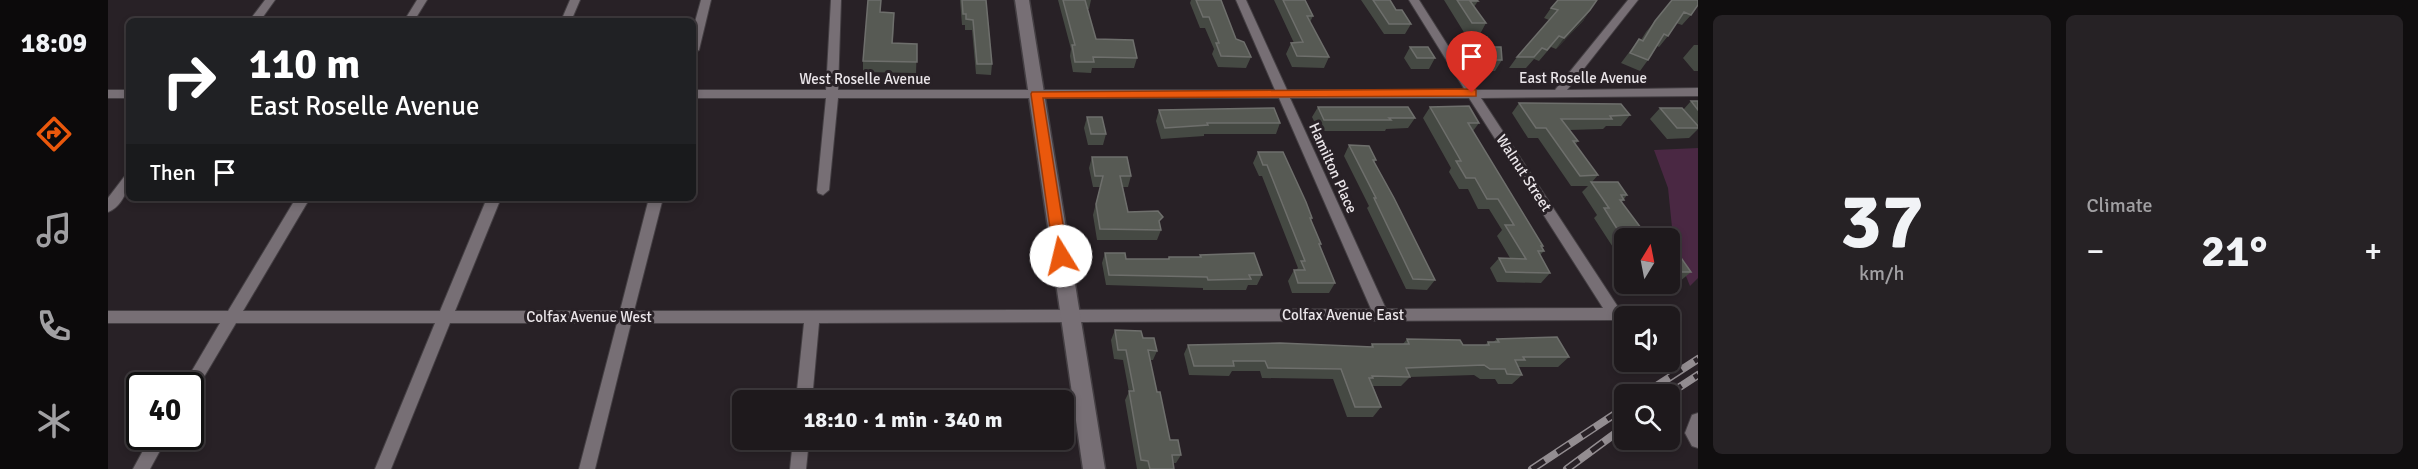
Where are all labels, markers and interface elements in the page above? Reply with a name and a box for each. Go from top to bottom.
text: 18:09 [21,27,87,60]
pin [1446,31,1497,93]
text: 110 m [249,39,360,90]
icon: arrive [1455,40,1488,73]
icon: right [150,42,228,120]
street label: East Roselle Avenue [1519,69,1647,87]
street label: West Roselle Avenue [799,70,931,88]
text: East Roselle Avenue [249,90,479,123]
icon: directions [33,113,75,155]
street label: Hamilton Place [1305,120,1361,216]
street label: Walnut Street [1492,131,1556,215]
icon: arrive [208,156,241,189]
text: Then [150,159,196,186]
text: 37 [1840,174,1924,270]
text: Climate [2087,193,2152,218]
icon: music [33,209,75,251]
position arrow [1029,224,1093,288]
text: 21° [2201,224,2268,279]
north arrow [1614,228,1680,294]
map controls [1614,228,1680,450]
text: − [2087,231,2104,272]
text: + [2364,231,2382,272]
text: km/h [1859,261,1904,286]
icon: phone [33,305,75,347]
street label: Colfax Avenue East [1282,306,1404,324]
button: sound [1614,306,1680,372]
street label: Colfax Avenue West [526,308,652,326]
speed limit sign: 40 [126,372,204,450]
button: search [1614,384,1680,450]
icon: climate [33,400,75,442]
text: 18:10 · 1 min · 340 m [803,406,1003,433]

